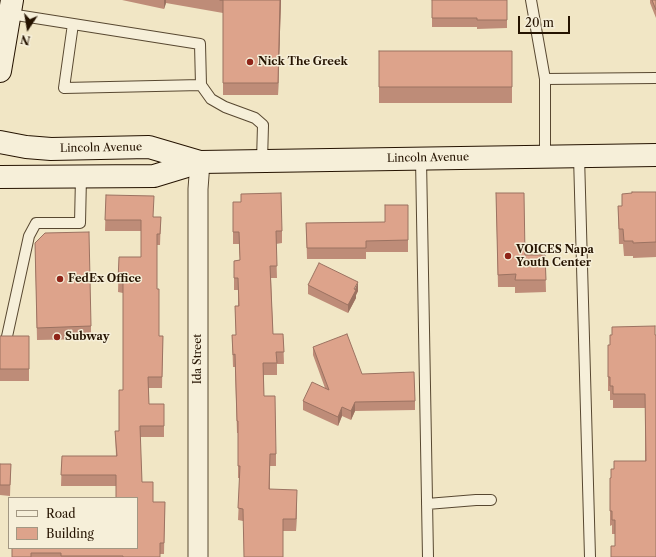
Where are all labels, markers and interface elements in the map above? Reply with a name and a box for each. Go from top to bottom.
north arrow [8,8,48,48]
scale bar [520,8,572,34]
text: 20 m [525,15,554,30]
text: N [19,32,32,48]
place label: Nick The Greek [258,55,348,69]
marker: Nick The Greek [245,57,255,67]
street label: Lincoln Avenue [60,141,142,155]
street label: Lincoln Avenue [387,151,469,165]
place label: VOICES Napa Youth Center [516,243,594,269]
marker: VOICES Napa Youth Center [503,251,513,261]
place label: FedEx Office [68,272,141,286]
marker: FedEx Office [55,274,65,284]
place label: Subway [65,330,109,344]
marker: Subway [52,332,62,342]
street label: Ida Street [191,334,205,384]
legend [8,497,138,549]
text: Road [46,506,76,521]
text: Building [46,526,94,541]

